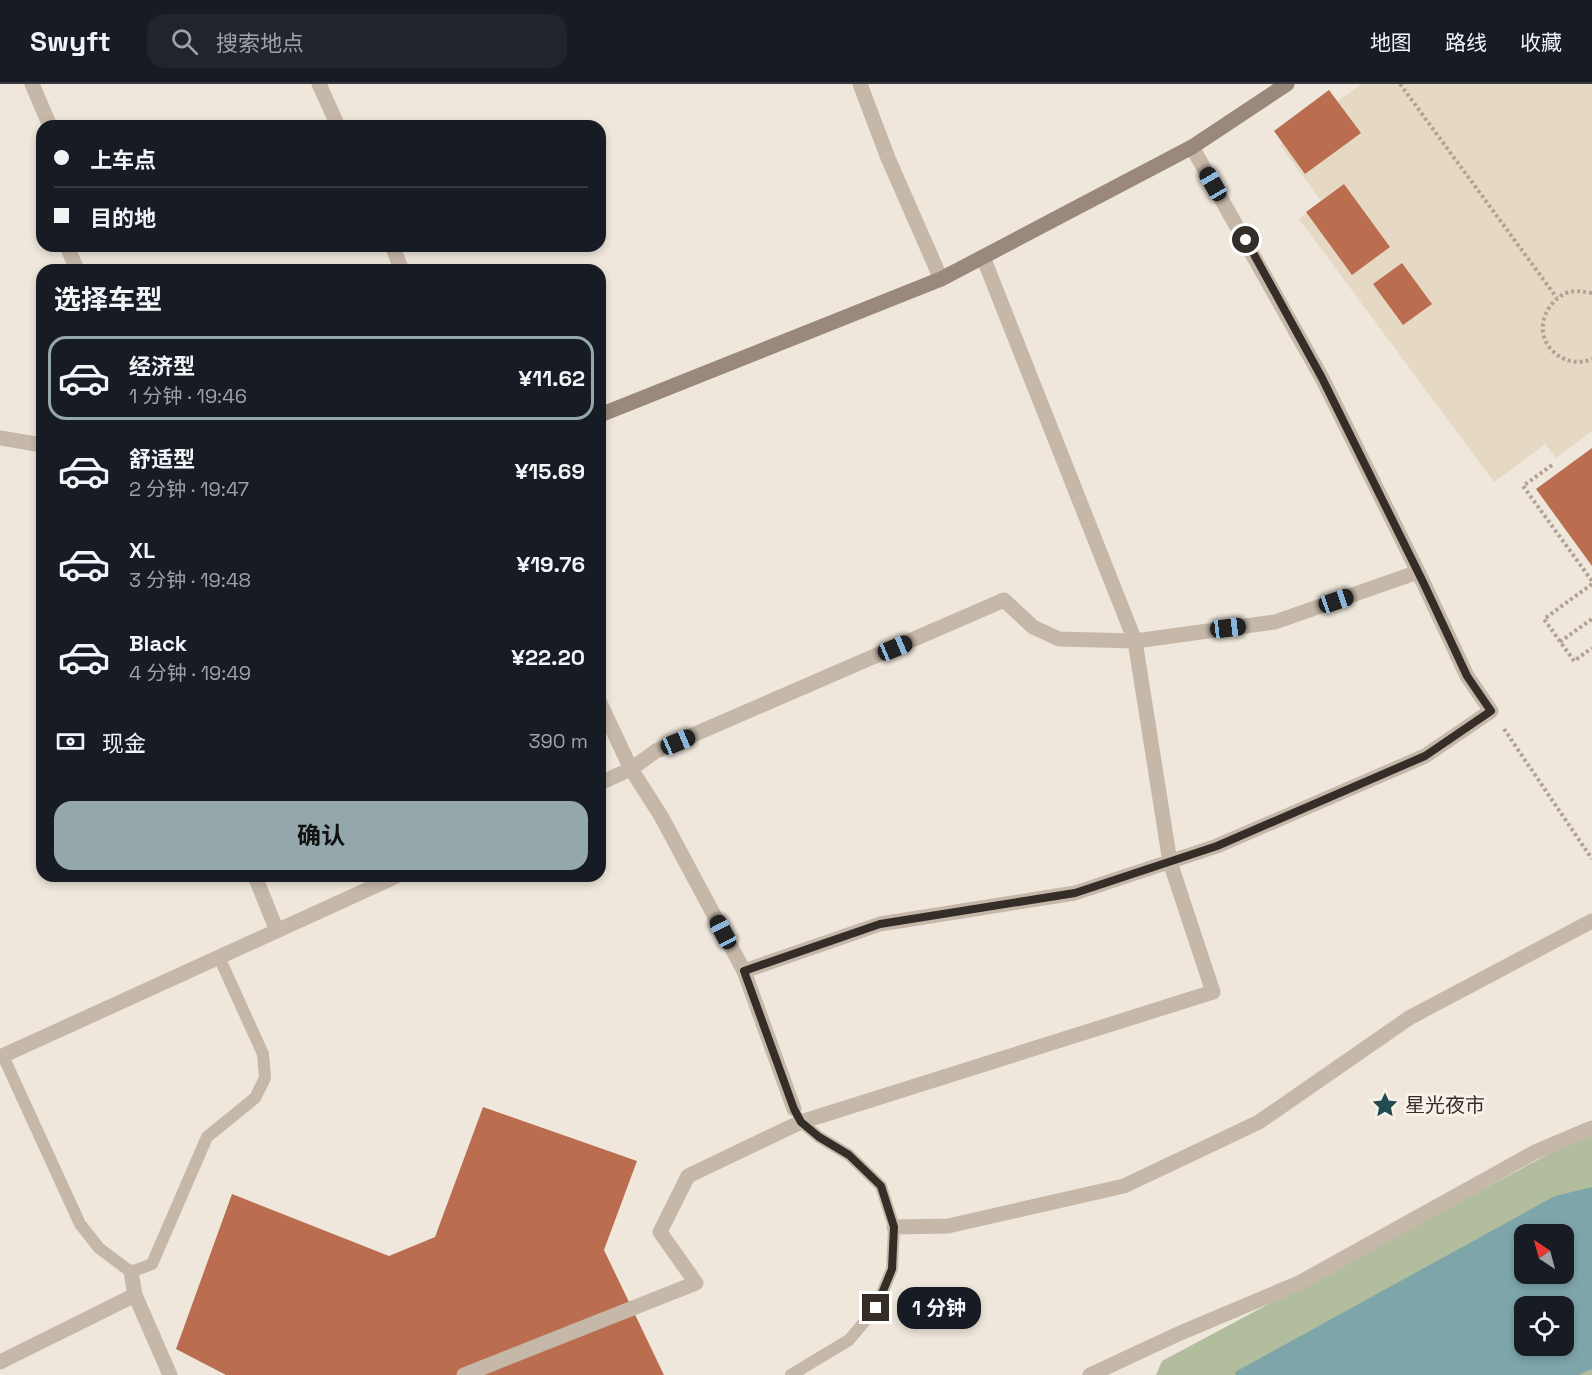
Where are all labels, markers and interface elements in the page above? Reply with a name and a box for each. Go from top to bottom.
search box [147,14,567,68]
text: Swyft [30,23,111,59]
icon: search [168,25,201,58]
text: 搜索地点 [216,29,304,57]
text: 地图 [1370,29,1412,56]
text: 路线 [1445,29,1487,56]
text: 收藏 [1520,29,1562,56]
text: 上车点 [90,146,156,174]
car [1196,164,1230,204]
text: 目的地 [90,204,156,232]
route start [1232,226,1259,253]
text: 选择车型 [54,282,162,317]
icon: car [57,351,111,405]
text: 经济型 [129,352,195,380]
text: ¥11.62 [519,364,585,392]
text: 1 分钟 · 19:46 [129,383,247,409]
icon: car [57,444,111,498]
text: 舒适型 [129,445,195,473]
text: ¥15.69 [515,457,585,485]
text: 2 分钟 · 19:47 [129,476,249,502]
text: XL [129,536,155,564]
icon: car [57,537,111,591]
text: ¥19.76 [517,550,585,578]
text: 3 分钟 · 19:48 [129,567,251,593]
car [1316,587,1356,615]
car [1209,617,1247,639]
text: Black [129,629,187,657]
icon: car [57,630,111,684]
car [875,633,915,663]
text: ¥22.20 [511,643,585,671]
text: 4 分钟 · 19:49 [129,660,251,686]
icon: cash [54,725,87,758]
car [658,727,698,757]
text: 390 m [529,728,588,754]
text: 现金 [102,729,146,757]
button: 确认 [54,801,588,870]
car [707,912,739,952]
place icon: 星光夜市 [1370,1090,1400,1120]
place label: 星光夜市 [1405,1092,1485,1118]
north arrow [1514,1224,1574,1284]
map controls [1514,1224,1574,1356]
callout: 1 分钟 [897,1287,981,1329]
route end [862,1294,889,1321]
text: 1 分钟 [912,1295,966,1321]
button: locate [1514,1296,1574,1356]

